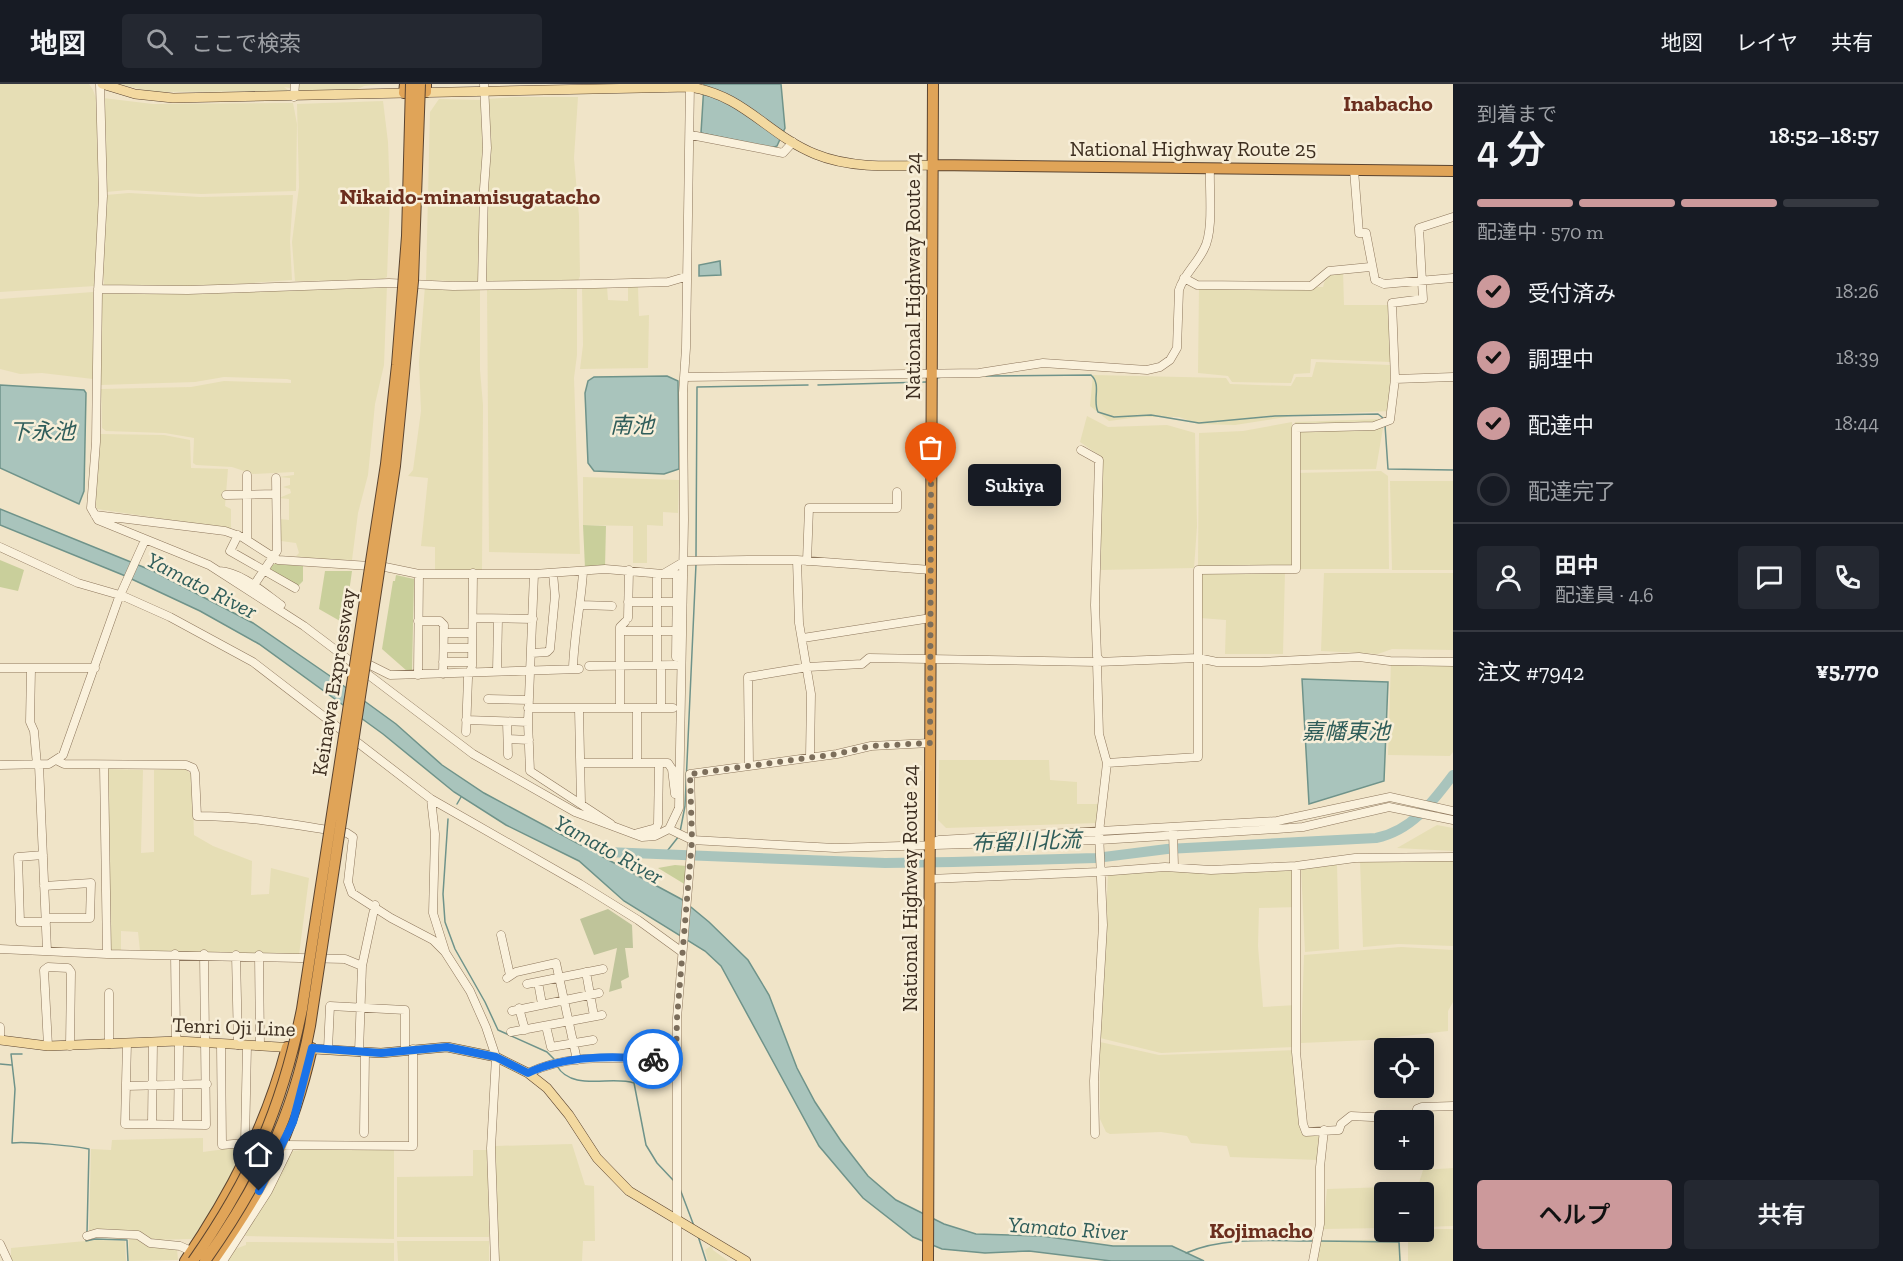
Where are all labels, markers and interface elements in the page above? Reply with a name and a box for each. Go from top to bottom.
search box [122,14,542,68]
icon: search [143,25,176,58]
text: 地図 [30,27,86,60]
text: ここで検索 [191,30,301,57]
text: 地図 [1661,30,1703,55]
text: レイヤ [1736,30,1798,55]
text: 共有 [1831,30,1873,55]
district label: Inabacho [1343,90,1433,117]
text: 到着まで [1477,102,1557,126]
text: 18:52–18:57 [1769,122,1879,149]
text: 4 分 [1477,126,1546,173]
street label: National Highway Route 25 [1070,136,1316,161]
street label: National Highway Route 24 [900,152,925,400]
district label: Nikaido-minamisugatacho [340,183,601,210]
text: 配達中 · 570 m [1477,220,1603,244]
icon: check [1477,275,1510,308]
text: 18:26 [1835,279,1879,303]
text: 受付済み [1528,280,1616,307]
icon: check [1477,341,1510,374]
text: 18:39 [1836,345,1879,369]
text: 調理中 [1528,346,1594,373]
icon: check [1477,407,1510,440]
text: 18:44 [1835,411,1879,435]
water label: 南池 [610,412,656,439]
text: 配達中 [1528,412,1594,439]
water label: 下永池 [9,418,77,445]
pin [905,422,956,484]
icon: bag [914,431,947,464]
callout: Sukiya [967,463,1060,505]
text: Sukiya [985,473,1044,497]
text: 配達完了 [1528,478,1616,505]
water label: Yamato River [142,546,262,625]
button: person [1477,546,1540,609]
button: chat [1738,546,1801,609]
button: phone [1816,546,1879,609]
text: 田中 [1555,552,1599,579]
text: 配達員 · 4.6 [1555,583,1654,607]
street label: Keinawa Expressway [306,586,361,778]
text: ¥5,770 [1816,657,1879,684]
text: 注文 #7942 [1477,659,1584,686]
water label: 嘉幡東池 [1302,718,1392,745]
street label: National Highway Route 24 [897,764,922,1012]
water label: Yamato River [550,809,668,891]
water label: 布留川北流 [971,826,1084,857]
street label: Tenri Oji Line [172,1012,296,1042]
courier [623,1029,683,1089]
map controls [1374,1038,1434,1242]
button: locate [1374,1038,1434,1098]
icon: bike [637,1043,670,1076]
button: + [1374,1110,1434,1170]
pin [233,1129,284,1191]
icon: home [242,1138,275,1171]
button: ヘルプ [1477,1180,1672,1249]
button: 共有 [1684,1180,1879,1249]
button: − [1374,1182,1434,1242]
water label: Yamato River [1007,1211,1129,1246]
district label: Kojimacho [1209,1217,1313,1244]

